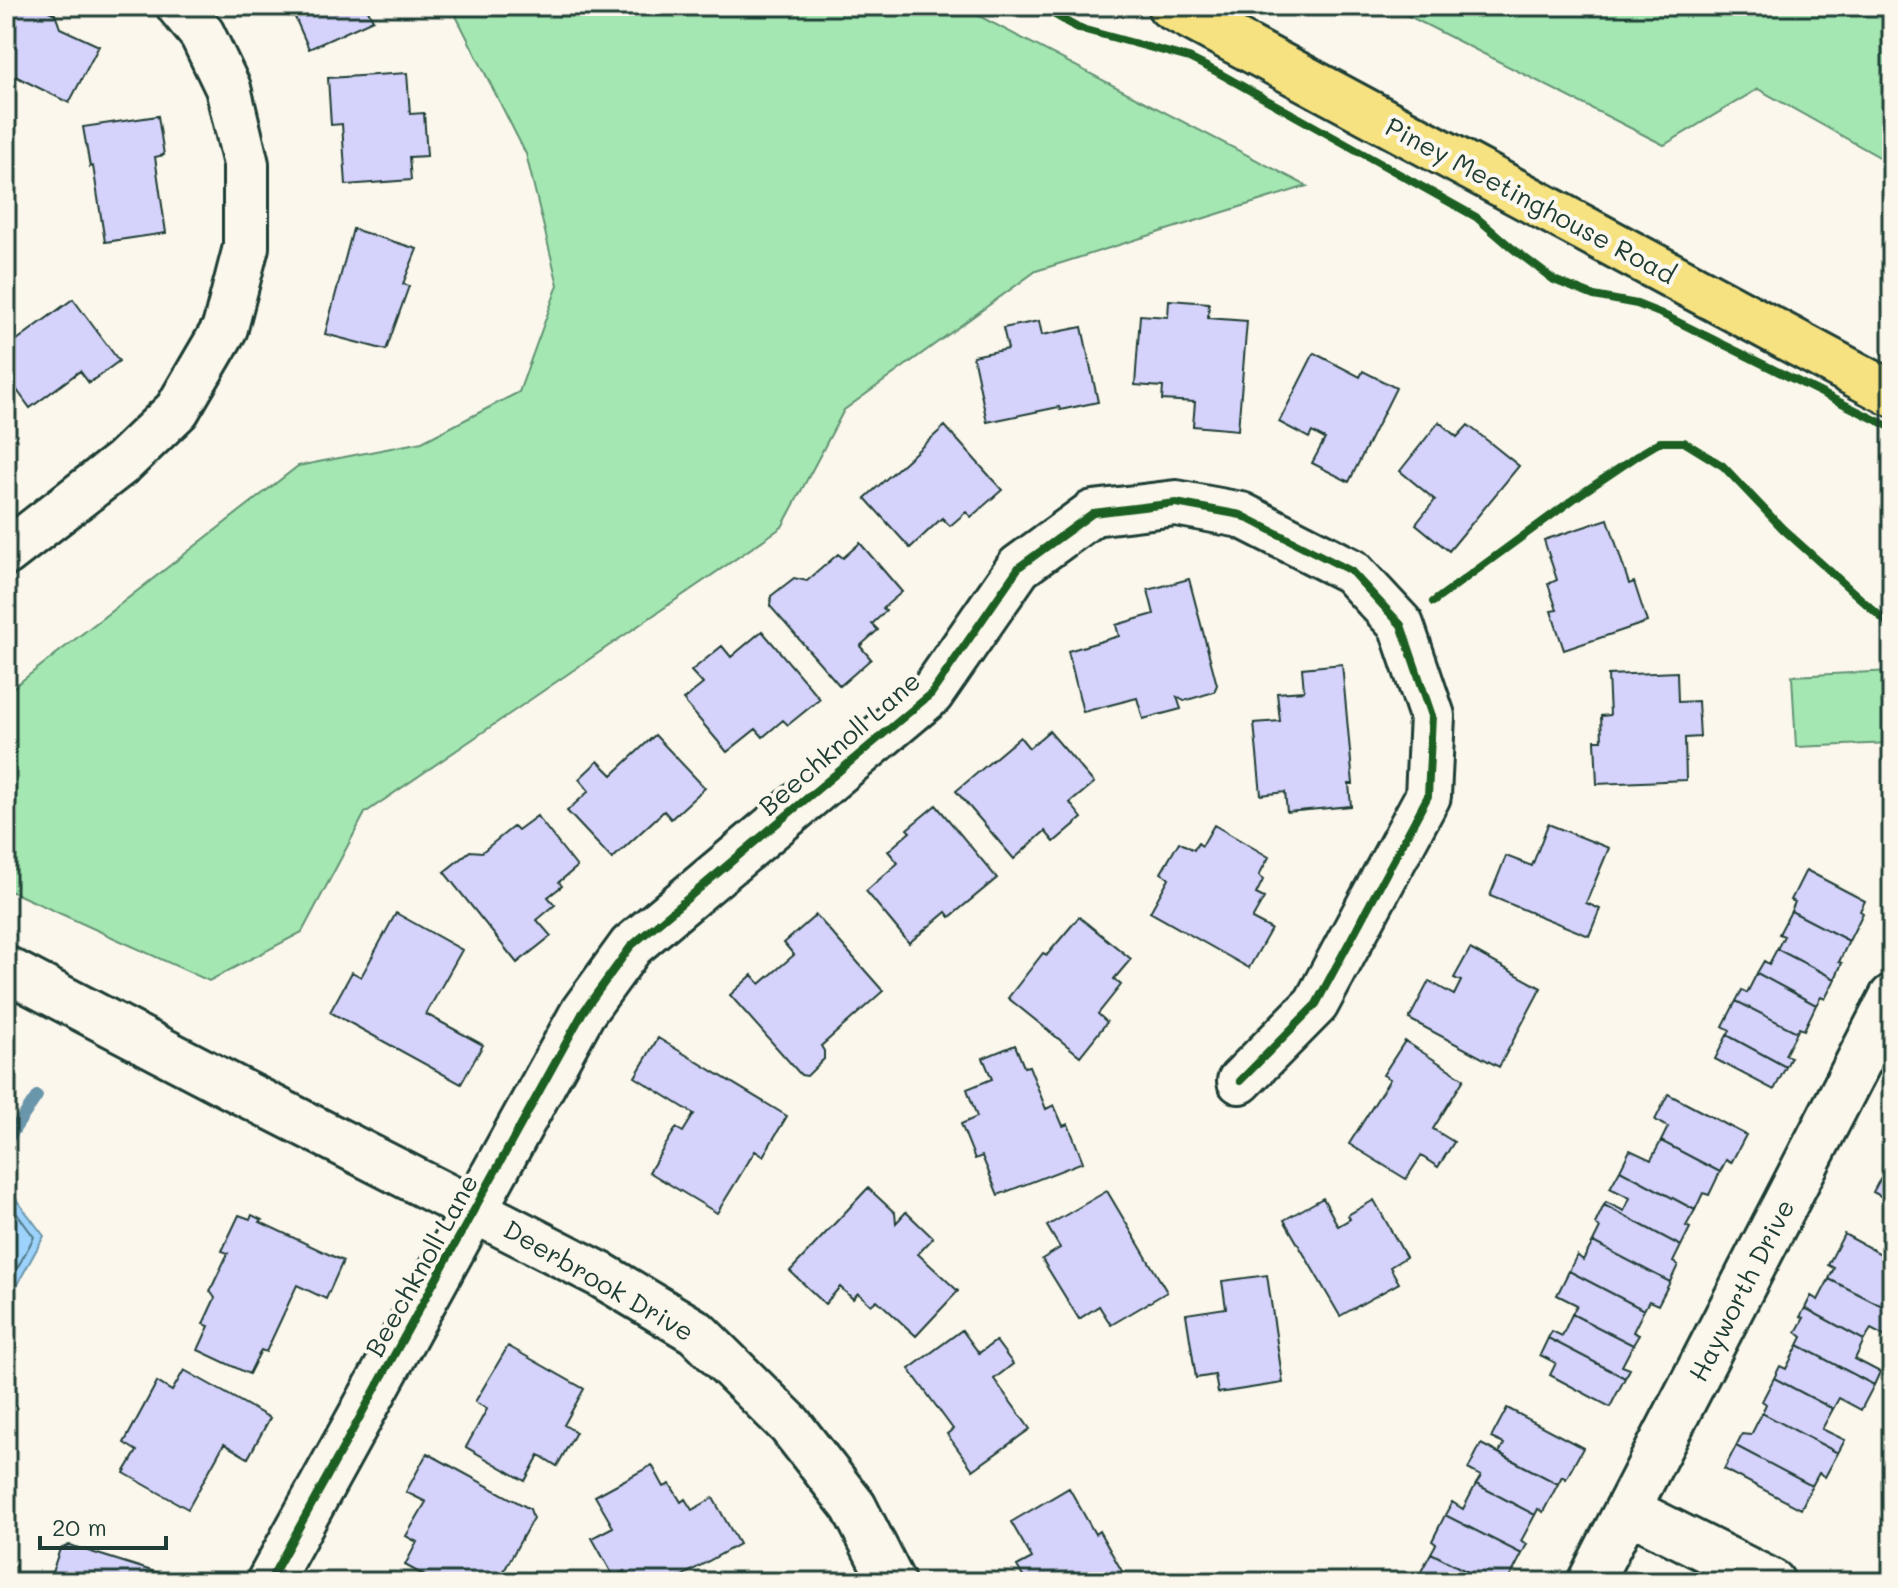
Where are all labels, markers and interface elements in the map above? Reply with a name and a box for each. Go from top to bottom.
street label: Piney Meetinghouse Road [1380,109,1682,291]
street label: Beechknoll Lane [751,663,927,823]
street label: Beechknoll Lane [357,1168,485,1362]
street label: Hayworth Drive [1680,1193,1802,1387]
street label: Deerbrook Drive [498,1212,700,1348]
scale bar [40,1500,166,1550]
text: 20 m [52,1511,107,1542]

